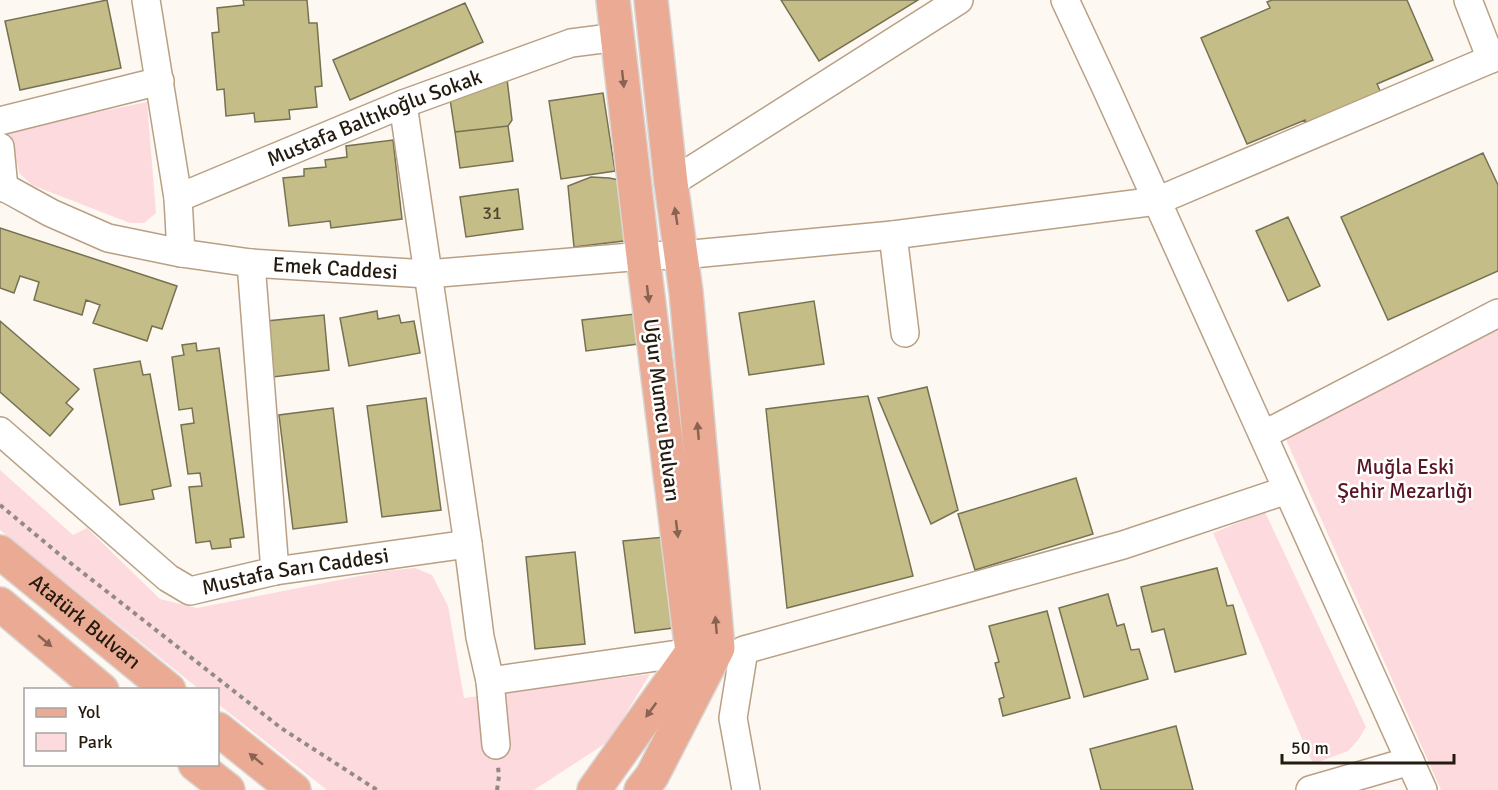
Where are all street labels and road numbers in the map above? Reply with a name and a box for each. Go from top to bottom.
street label: Mustafa Baltıkoğlu Sokak [263,63,486,172]
street label: Emek Caddesi [272,251,398,285]
street label: Uğur Mumcu Bulvarı [638,317,686,503]
street label: Mustafa Sarı Caddesi [199,542,390,601]
street label: Atatürk Bulvarı [24,568,146,675]

